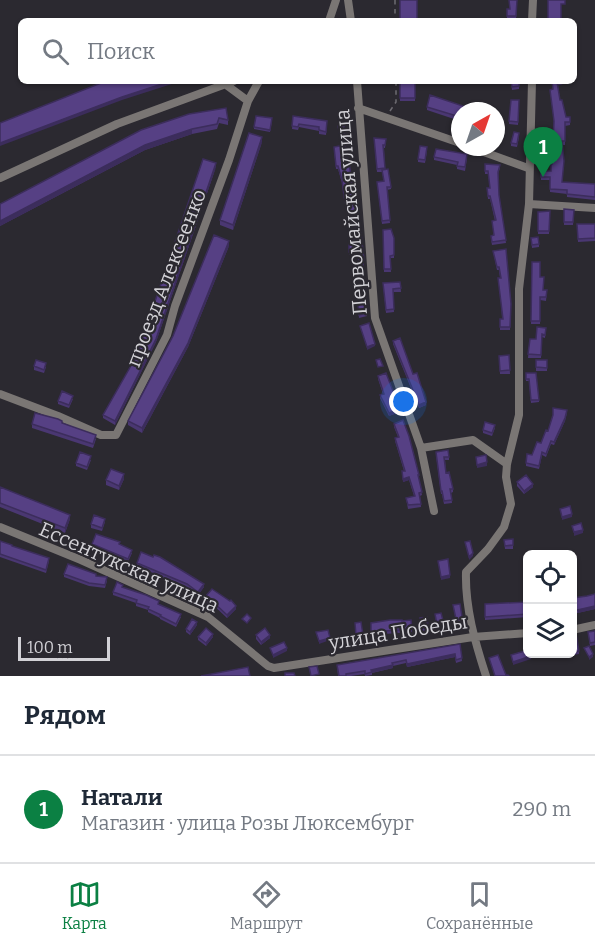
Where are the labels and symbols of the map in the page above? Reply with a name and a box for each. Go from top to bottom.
north arrow [451,102,505,156]
street label: Первомайская улица [330,108,372,316]
pin: 1 [524,128,562,177]
street label: проезд Алексеенко [121,186,211,370]
your location [389,387,418,416]
street label: Ессентукская улица [35,517,223,617]
street label: улица Победы [326,609,469,655]
scale bar [18,634,110,662]

